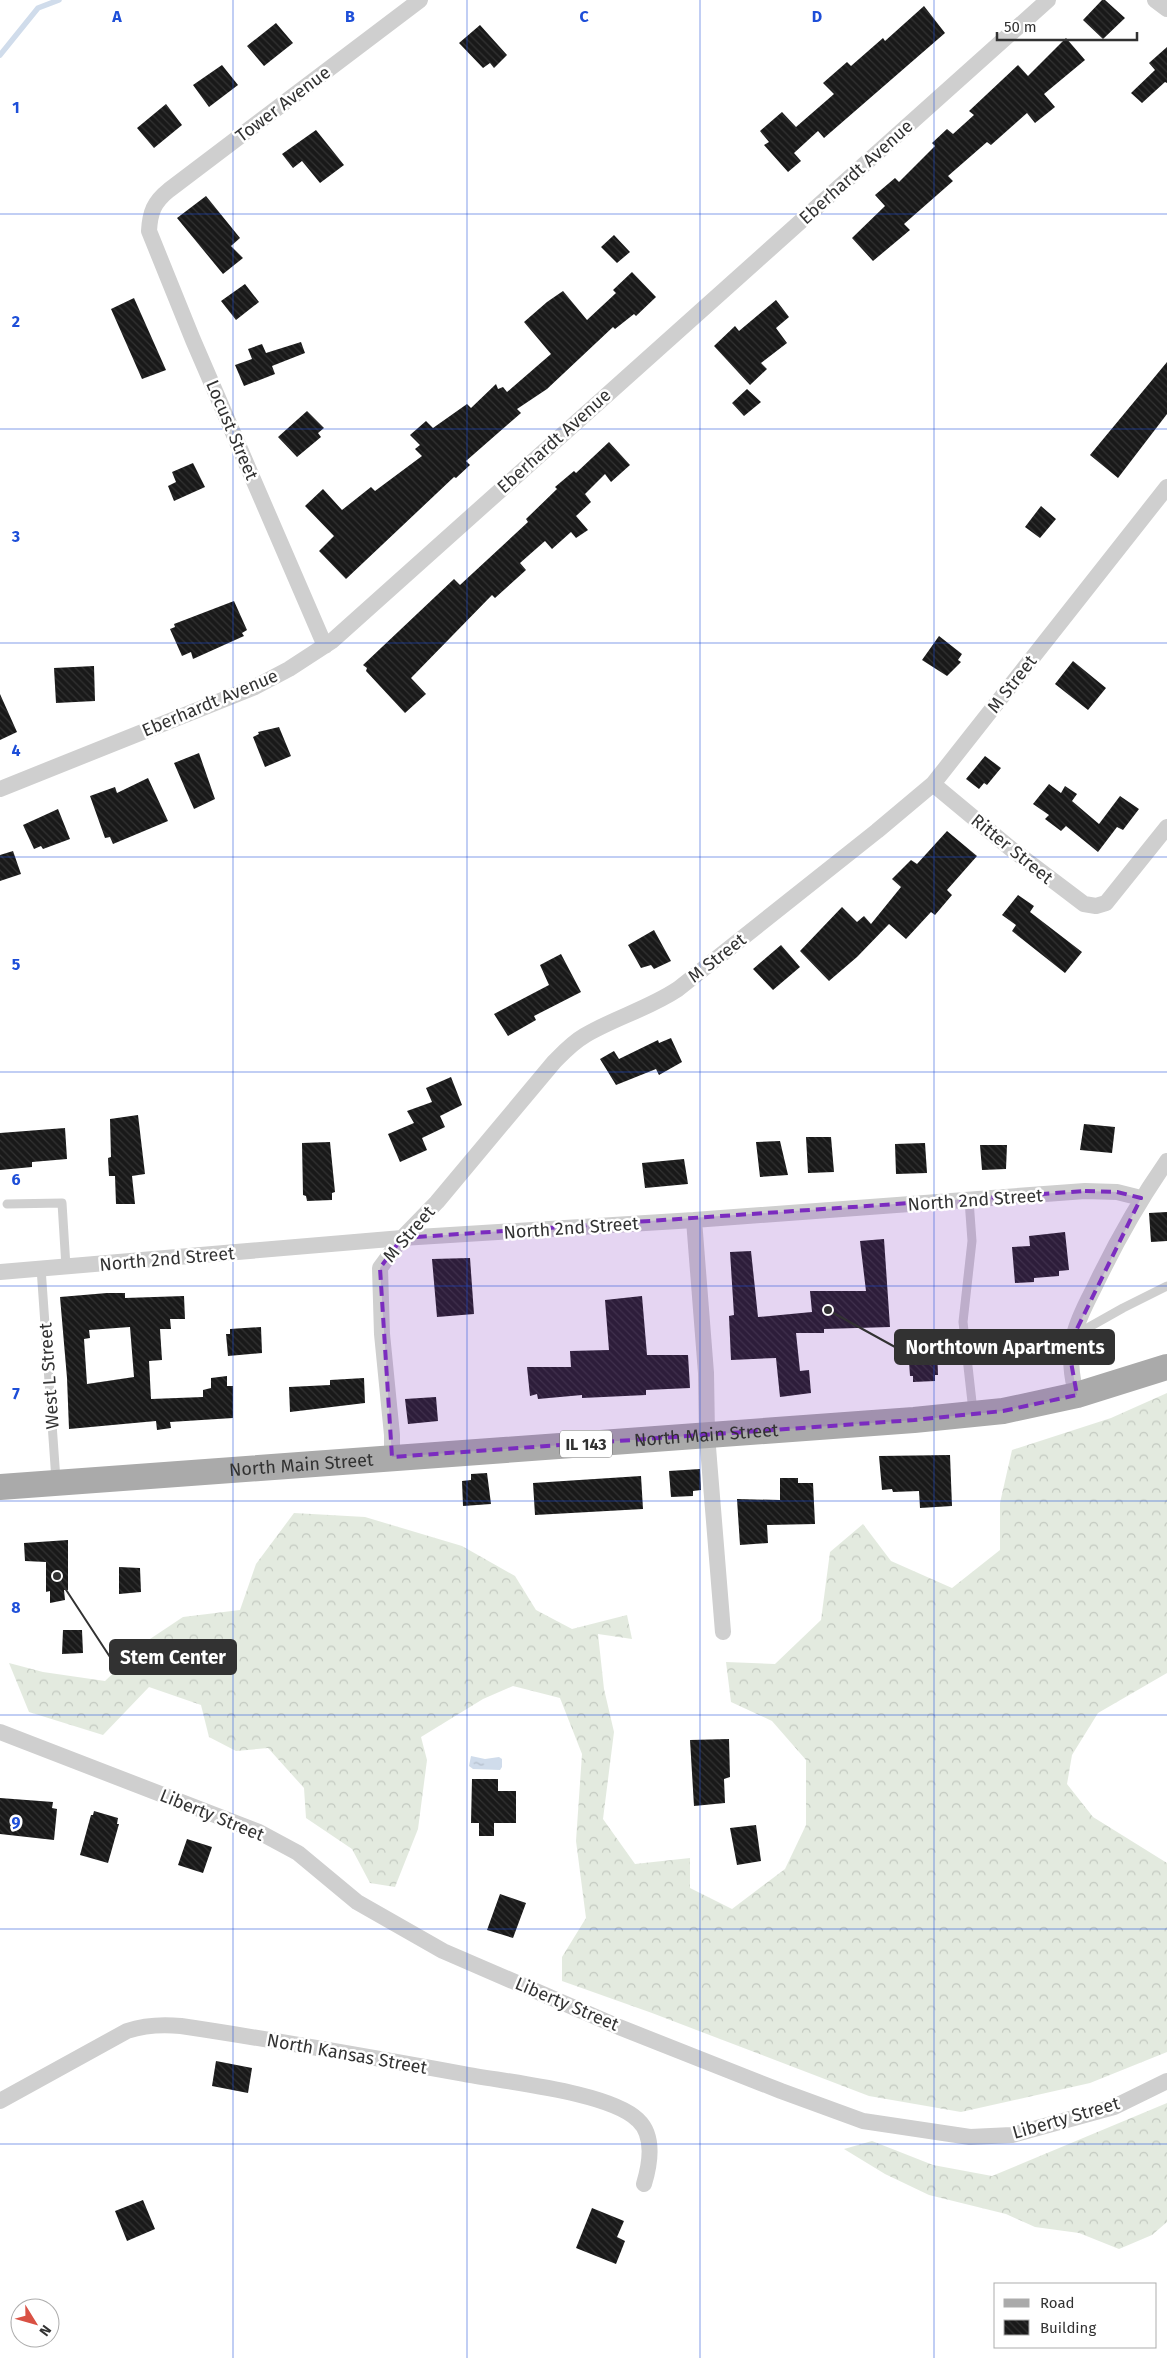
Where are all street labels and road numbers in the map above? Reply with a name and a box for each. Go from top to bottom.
street label: Tower Avenue [231,61,335,147]
street label: Eberhardt Avenue [795,115,917,229]
street label: Locust Street [201,377,263,484]
street label: Eberhardt Avenue [493,384,615,498]
street label: M Street [983,650,1042,717]
street label: Eberhardt Avenue [139,664,281,742]
street label: Ritter Street [967,809,1058,889]
street label: M Street [684,928,751,987]
street label: North 2nd Street [907,1184,1044,1216]
street label: M Street [379,1201,440,1267]
street label: North 2nd Street [503,1212,640,1244]
street label: North 2nd Street [99,1242,236,1276]
street label: West L Street [34,1321,64,1430]
street label: North Main Street [633,1419,780,1451]
road number: IL 143 [560,1430,612,1458]
street label: North Main Street [228,1449,375,1481]
street label: Liberty Street [157,1784,268,1846]
street label: Liberty Street [512,1972,623,2036]
street label: North Kansas Street [265,2029,429,2079]
street label: Liberty Street [1010,2092,1123,2144]

